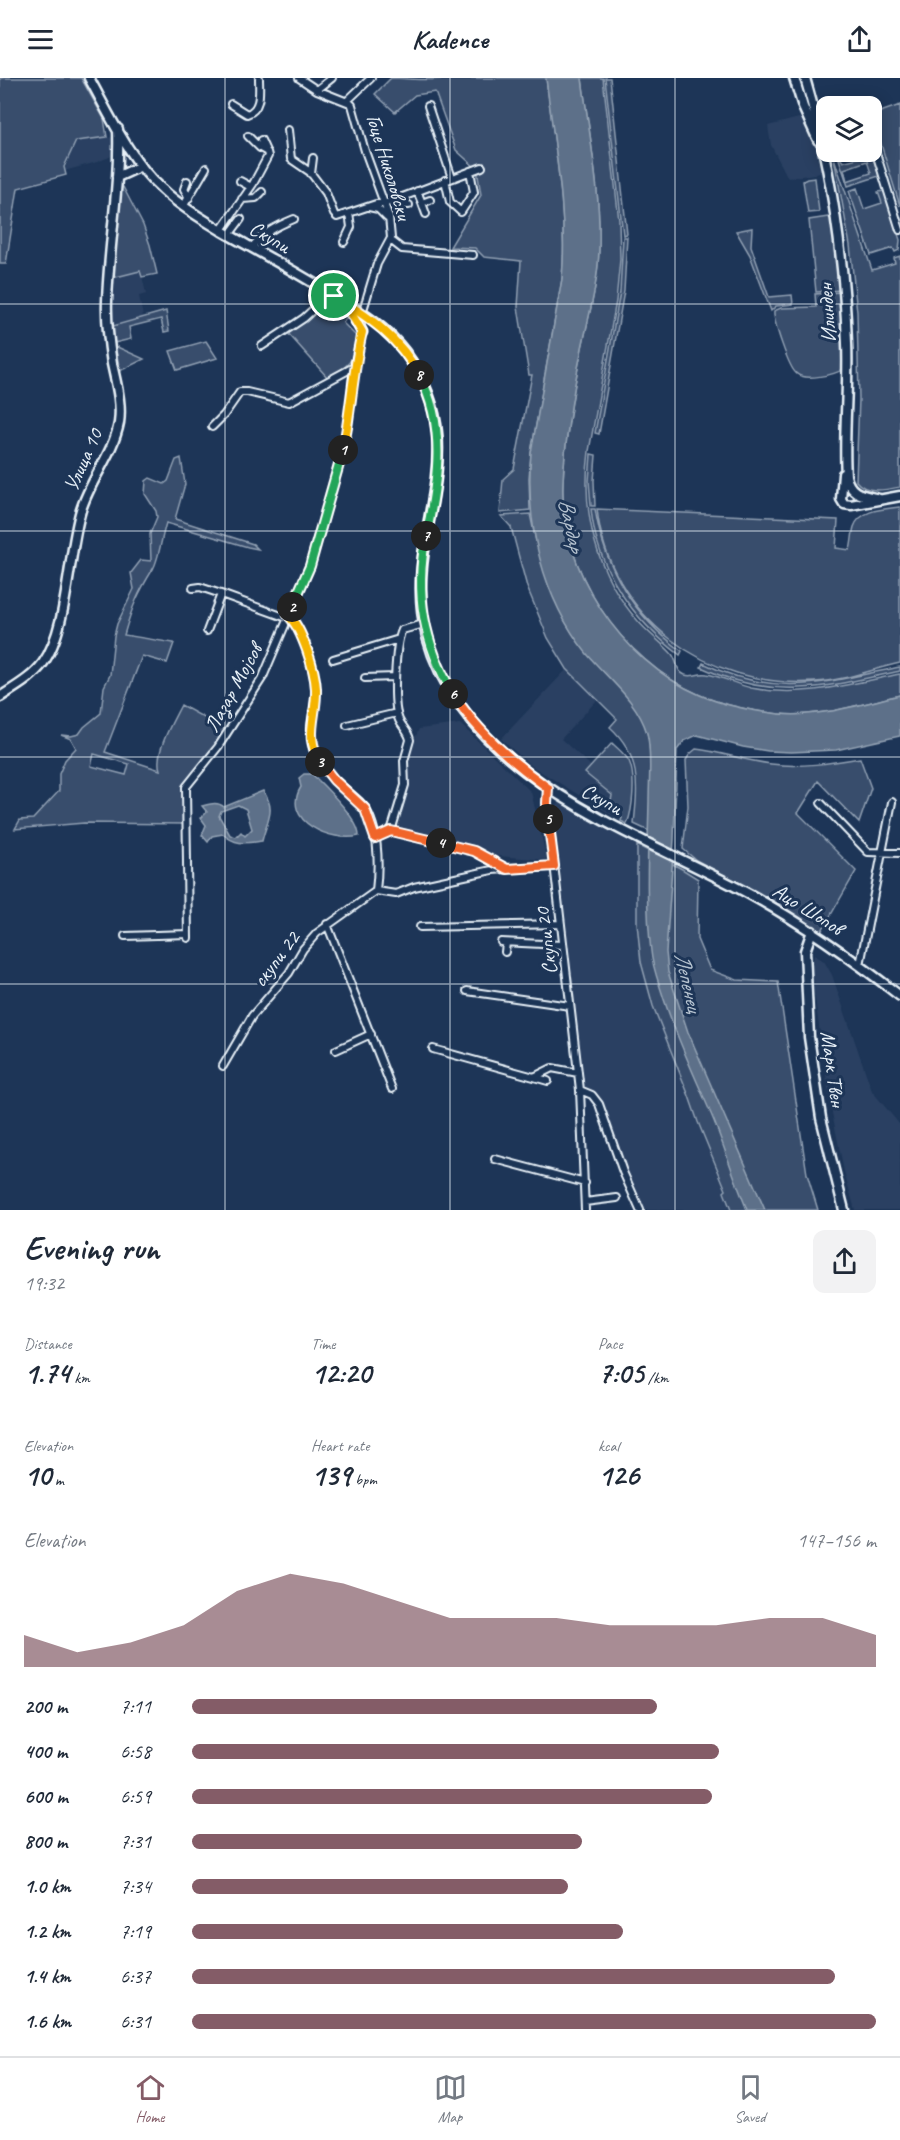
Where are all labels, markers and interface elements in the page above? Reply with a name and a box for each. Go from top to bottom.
text: Kadence [412,22,488,56]
icon: menu [24,23,57,56]
icon: share [843,23,876,56]
map controls [816,96,882,162]
button: layers [816,96,882,162]
street label: Гоце Николовски [361,111,418,225]
street label: Скупи [245,215,297,260]
pin [308,270,359,321]
icon: arrive [317,279,350,312]
street label: Илинден [812,281,842,343]
pin: 8 [404,360,434,390]
text: 8 [415,365,423,385]
street label: Улица 10 [58,423,109,495]
pin: 1 [328,435,358,465]
text: 1 [339,440,347,460]
water label: Вардар [552,496,591,557]
pin: 7 [411,521,441,551]
text: 7 [422,526,430,546]
pin: 2 [277,592,307,622]
text: 2 [288,597,296,617]
street label: Лазар Мојсов [198,636,271,737]
pin: 6 [438,679,468,709]
text: 6 [449,684,457,704]
pin: 3 [305,747,335,777]
text: 3 [316,752,324,772]
street label: Скупи [577,777,629,822]
pin: 5 [533,804,563,834]
text: 5 [545,809,551,829]
pin: 4 [426,828,456,858]
text: 4 [437,833,445,853]
street label: Ацо Шопов [768,877,852,943]
street label: Скупи 20 [529,905,563,976]
street label: скупи 22 [247,925,306,992]
water label: Лепенец [668,950,709,1017]
street label: Марк Твен [815,1029,851,1110]
text: Evening run [24,1227,159,1269]
button: share [813,1230,876,1293]
text: 19:32 [24,1271,64,1296]
text: Distance [24,1334,72,1354]
text: Time [311,1334,335,1354]
text: Pace [598,1334,623,1354]
text: 1.74 [24,1354,70,1392]
text: 12:20 [311,1354,371,1392]
text: 7:05 [598,1354,644,1392]
text: km [70,1368,90,1388]
text: /km [644,1368,669,1388]
text: Elevation [24,1436,73,1456]
text: Heart rate [311,1436,369,1456]
text: kcal [598,1436,619,1456]
text: 10 [24,1456,51,1494]
text: 139 [311,1456,351,1494]
text: 126 [598,1456,639,1494]
text: m [51,1470,64,1490]
text: bpm [351,1470,377,1490]
text: Elevation [24,1528,86,1553]
text: 147–156 m [797,1528,876,1553]
text: 200 m [24,1694,67,1719]
text: 7:11 [120,1694,151,1719]
text: 400 m [24,1739,67,1764]
text: 6:58 [120,1739,151,1764]
text: 600 m [24,1784,68,1809]
text: 6:59 [120,1784,151,1809]
text: 800 m [24,1829,67,1854]
text: 7:31 [120,1829,151,1854]
text: 1.0 km [24,1874,71,1899]
text: 7:34 [120,1874,151,1899]
text: 1.2 km [24,1919,71,1944]
text: 7:19 [120,1919,151,1944]
text: 1.4 km [24,1964,71,1989]
text: 6:37 [120,1964,151,1989]
text: 1.6 km [24,2009,71,2034]
text: 6:31 [120,2009,151,2034]
tab: Home [134,2071,167,2127]
tab: Map [434,2071,467,2127]
tab: Saved [734,2071,767,2127]

